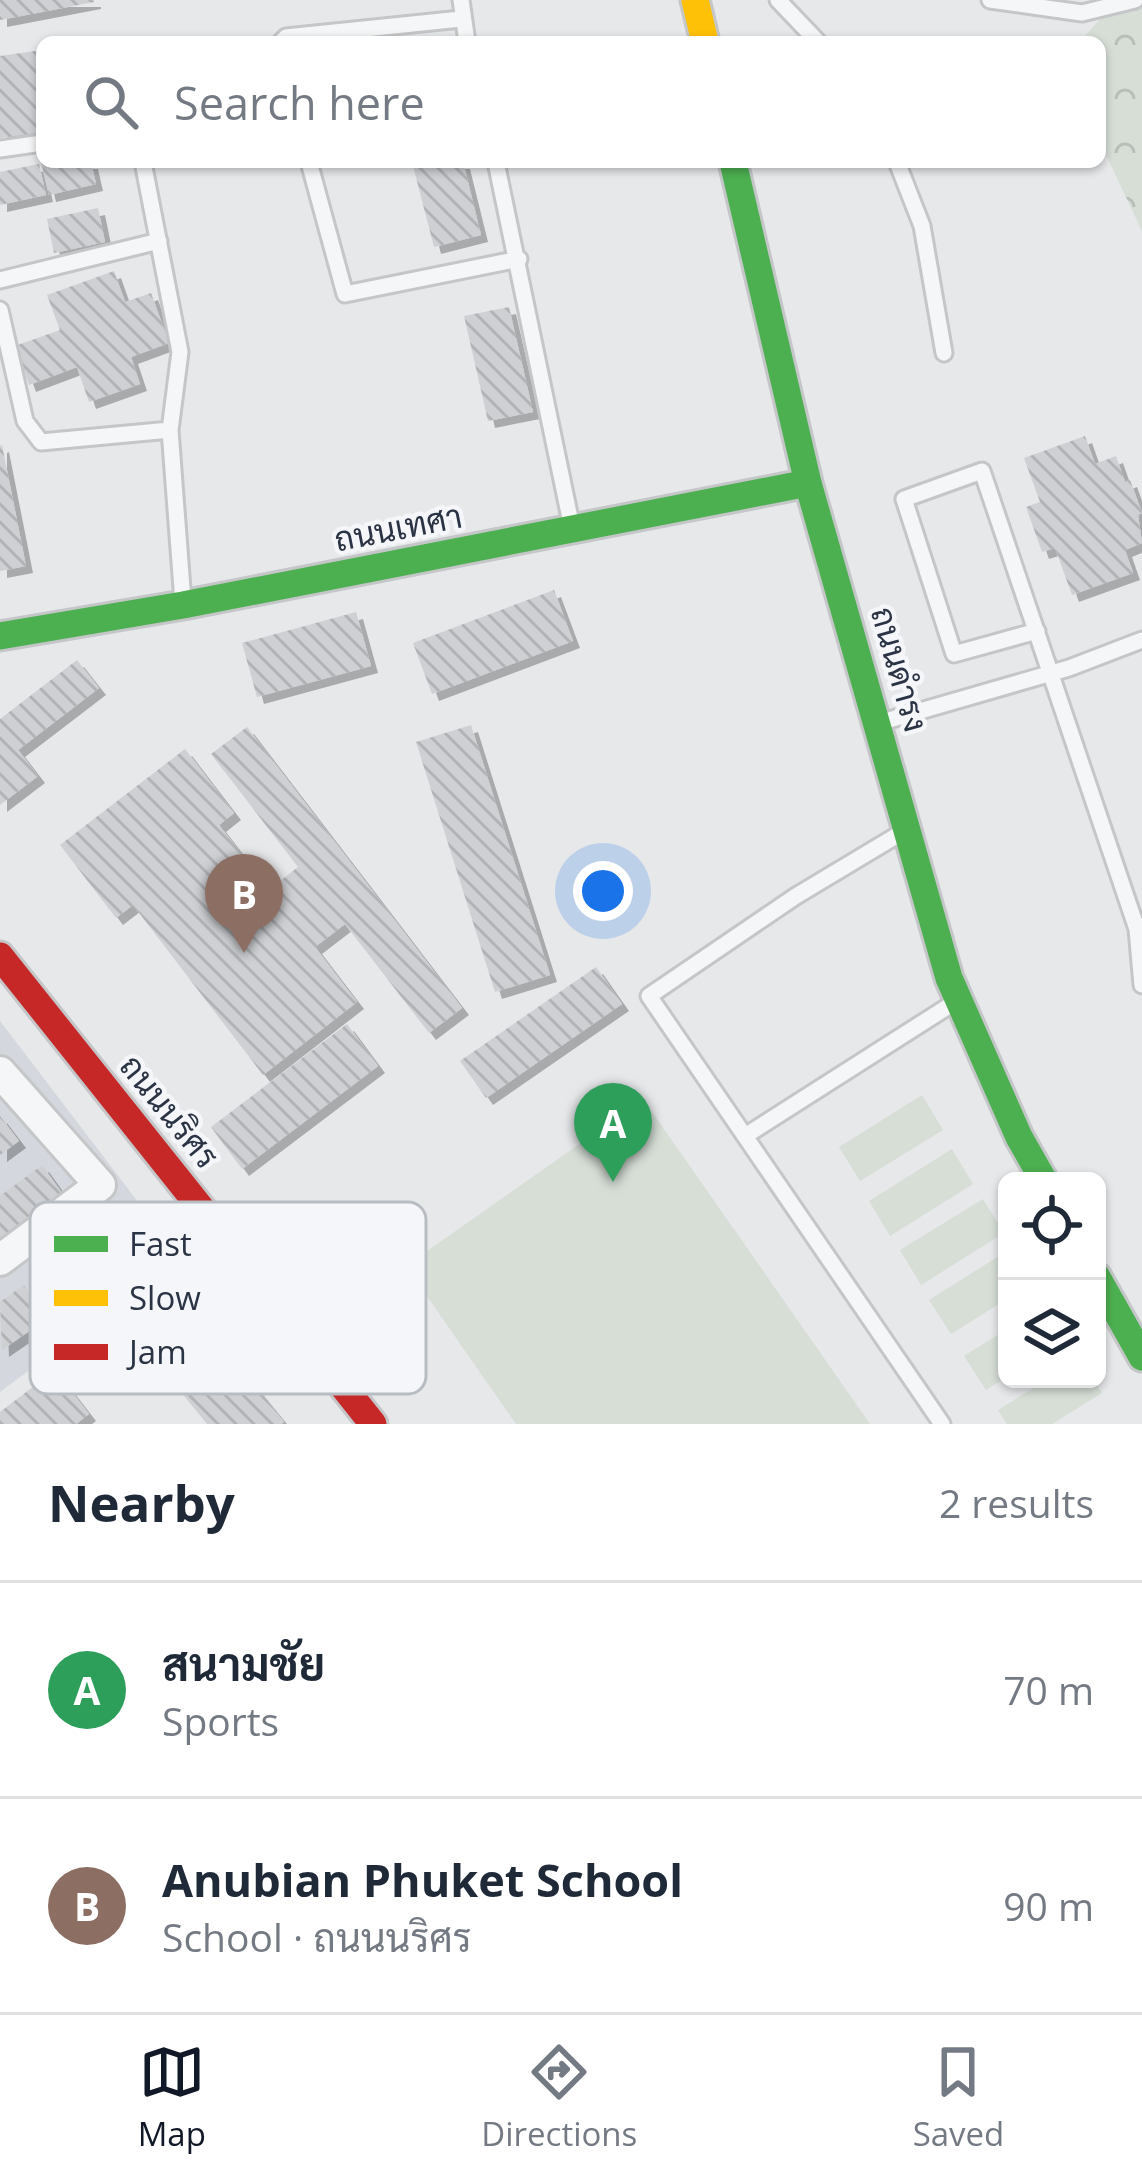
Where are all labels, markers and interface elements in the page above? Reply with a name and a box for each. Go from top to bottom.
search box [36,36,1106,168]
icon: search [78,69,144,135]
text: Search here [174,72,425,133]
street label: ถนนเทศา [330,493,466,561]
street label: ถนนดำรง [861,601,939,737]
pin: B [205,854,283,953]
your location [573,861,633,921]
street label: ถนนนริศร [110,1045,230,1177]
pin: A [574,1083,652,1182]
map controls [998,1172,1106,1388]
button: locate [998,1172,1106,1280]
legend [30,1202,426,1394]
text: Fast [129,1221,192,1266]
text: Slow [129,1275,201,1320]
button: layers [998,1280,1106,1388]
text: Jam [126,1329,187,1374]
text: Nearby [48,1467,235,1537]
text: 2 results [939,1476,1094,1529]
text: สนามชัย [162,1633,325,1694]
text: A [74,1663,100,1716]
text: 70 m [1003,1663,1094,1716]
text: Sports [162,1694,279,1747]
text: Anubian Phuket School [162,1849,683,1910]
text: B [74,1879,100,1932]
text: 90 m [1003,1879,1094,1932]
text: School · ถนนนริศร [162,1910,472,1963]
tab: Map [138,2039,206,2156]
tab: Directions [481,2039,637,2156]
tab: Saved [913,2039,1004,2156]

